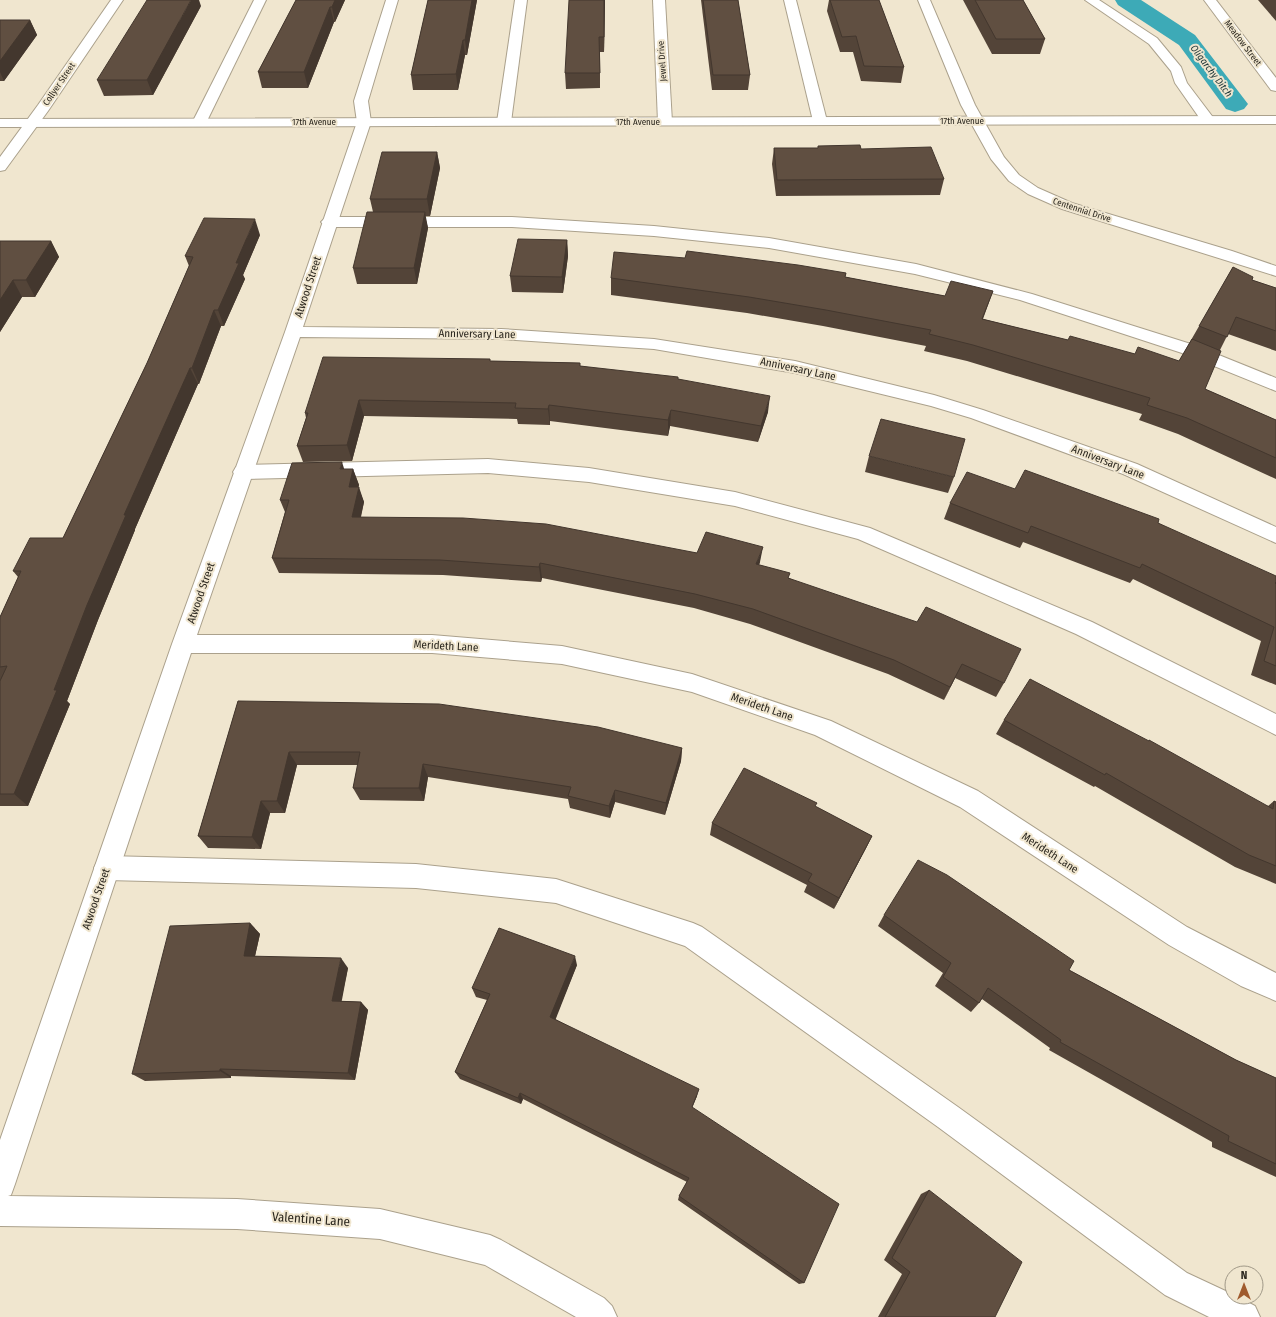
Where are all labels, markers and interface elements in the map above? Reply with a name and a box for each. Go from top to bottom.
street label: Meadow Street [1222,18,1264,68]
street label: Jewel Drive [656,40,668,82]
water label: Oligarchy Ditch [1188,43,1234,99]
street label: Collyer Street [41,61,77,107]
street label: 17th Avenue [940,116,985,126]
street label: 17th Avenue [292,117,337,127]
street label: 17th Avenue [616,117,661,127]
street label: Centennial Drive [1052,196,1113,224]
street label: Atwood Street [292,254,324,319]
street label: Anniversary Lane [438,327,516,341]
street label: Anniversary Lane [759,355,837,383]
street label: Anniversary Lane [1070,442,1146,482]
street label: Atwood Street [184,560,218,625]
street label: Merideth Lane [413,638,479,654]
street label: Merideth Lane [729,690,795,724]
street label: Merideth Lane [1019,830,1081,876]
street label: Atwood Street [79,866,113,931]
street label: Valentine Lane [271,1209,351,1229]
north arrow [1224,1265,1264,1305]
text: N [1241,1269,1247,1282]

